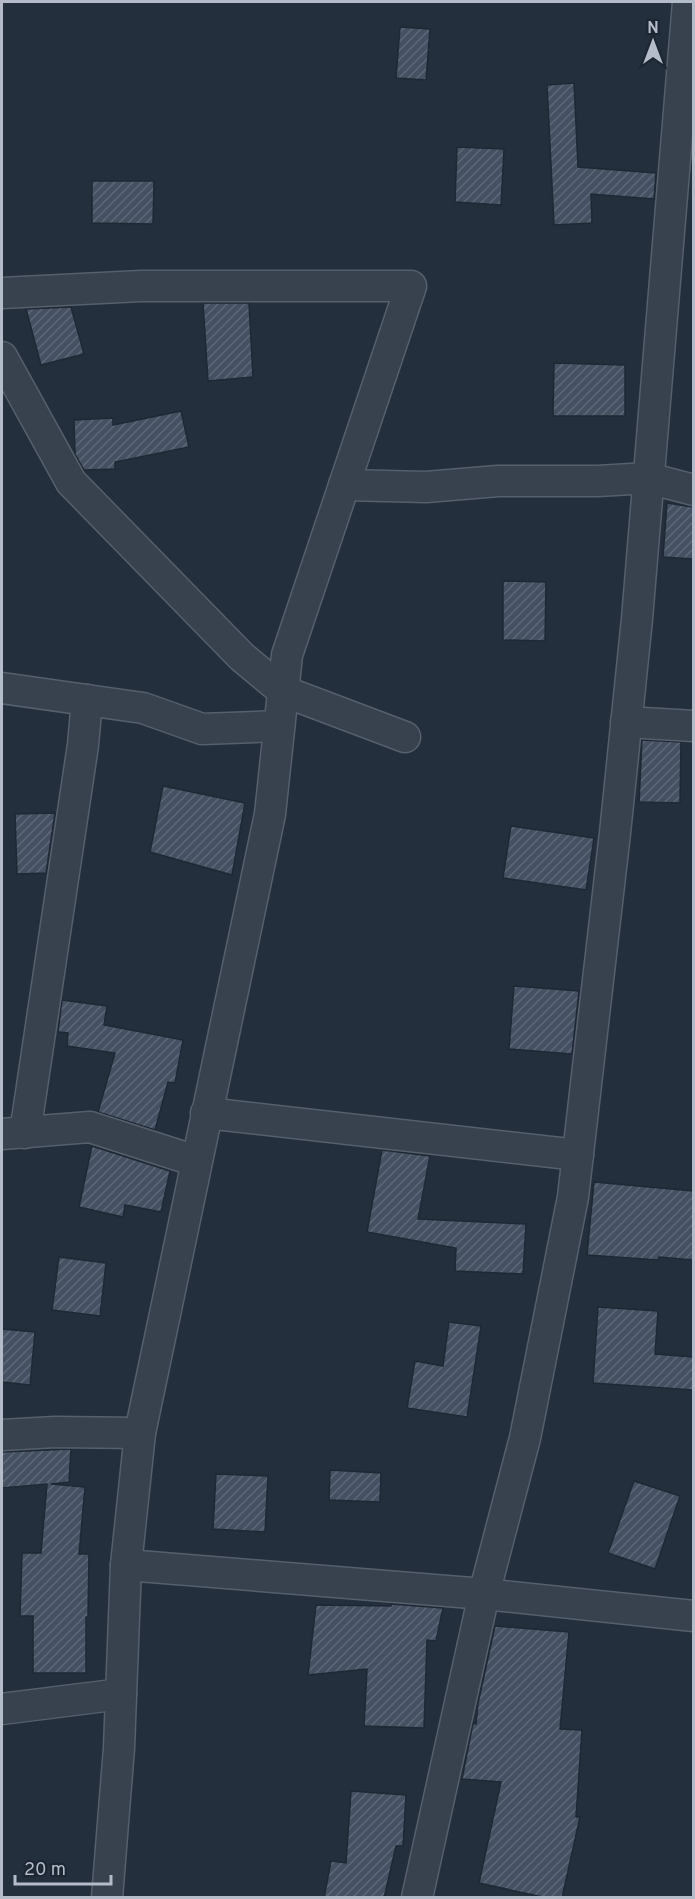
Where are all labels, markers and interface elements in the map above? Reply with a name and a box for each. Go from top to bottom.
north arrow [623,12,683,72]
text: N [647,19,659,39]
scale bar [15,1848,111,1886]
text: 20 m [24,1859,66,1882]

